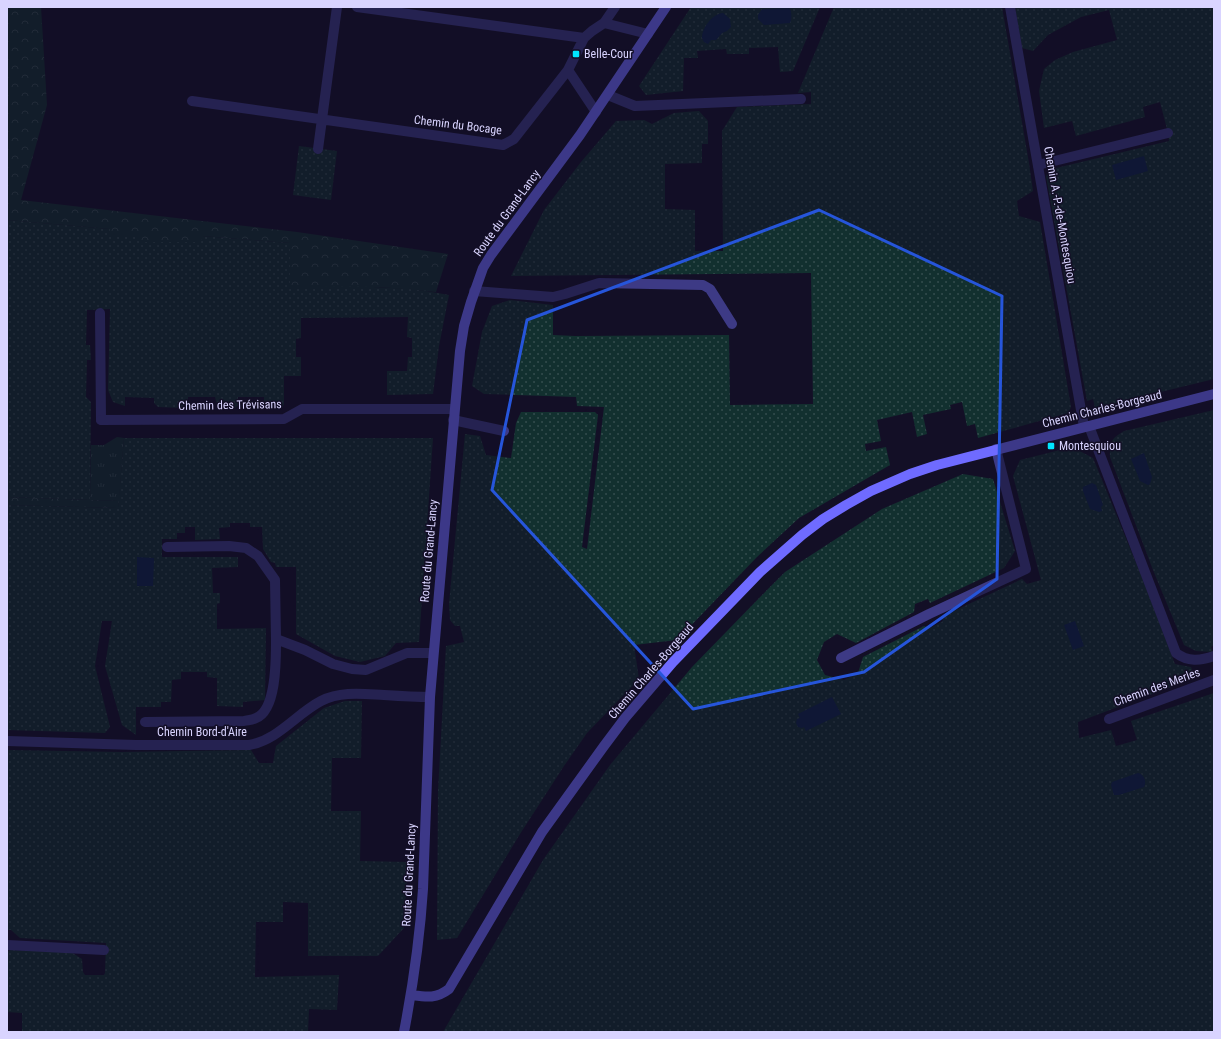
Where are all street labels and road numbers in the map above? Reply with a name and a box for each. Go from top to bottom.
street label: Chemin du Bocage [413,113,503,137]
street label: Chemin A.-P.-de-Montesquiou [1041,145,1079,285]
street label: Route du Grand-Lancy [471,167,543,259]
street label: Chemin Charles-Borgeaud [1041,387,1163,431]
street label: Chemin des Trévisans [178,397,282,413]
street label: Route du Grand-Lancy [418,499,440,603]
street label: Chemin Charles-Borgeaud [606,620,697,722]
street label: Chemin des Merles [1112,665,1202,709]
street label: Chemin Bord-d'Aire [157,725,247,739]
street label: Route du Grand-Lancy [399,823,419,927]

